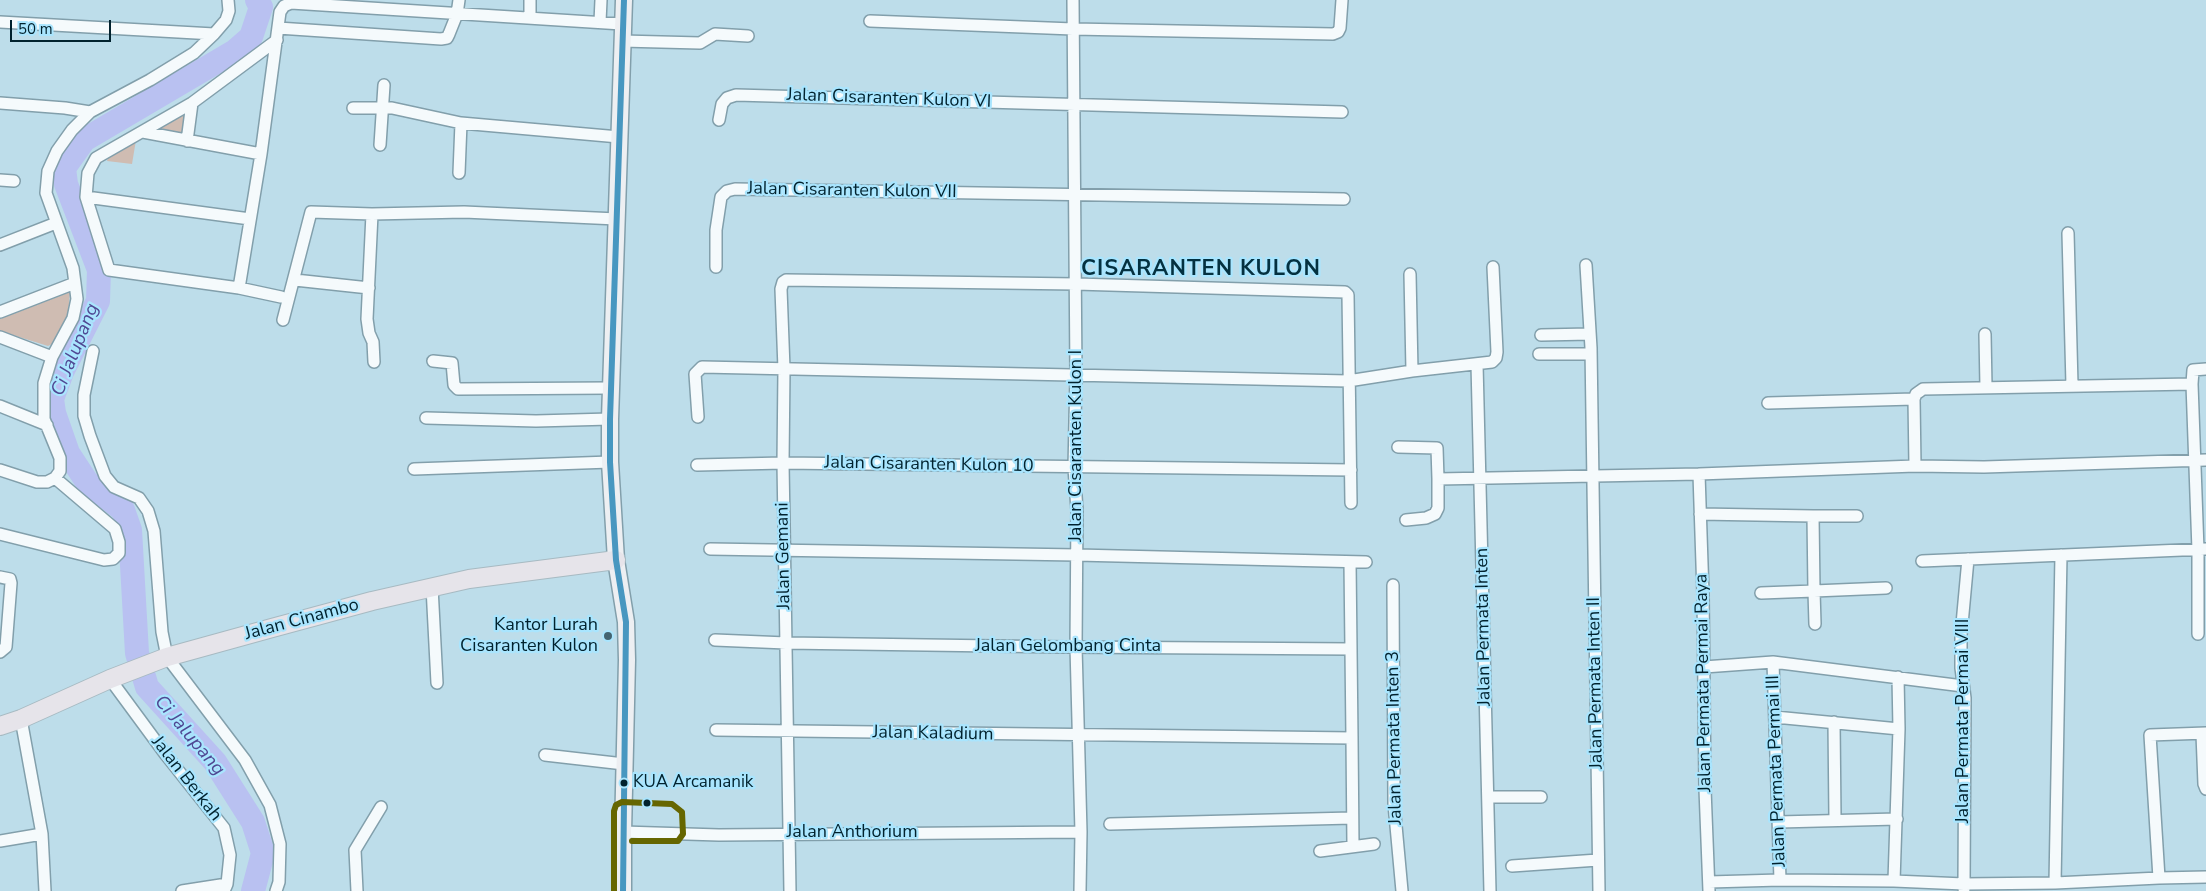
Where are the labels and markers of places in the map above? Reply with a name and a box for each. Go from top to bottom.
place label: Kantor Lurah Cisaranten Kulon [460,615,598,658]
marker: Kantor Lurah Cisaranten Kulon [602,630,614,642]
place label: KUA Arcamanik [633,773,753,793]
marker: KUA Arcamanik [619,778,629,788]
unlabelled marker [642,798,652,808]

